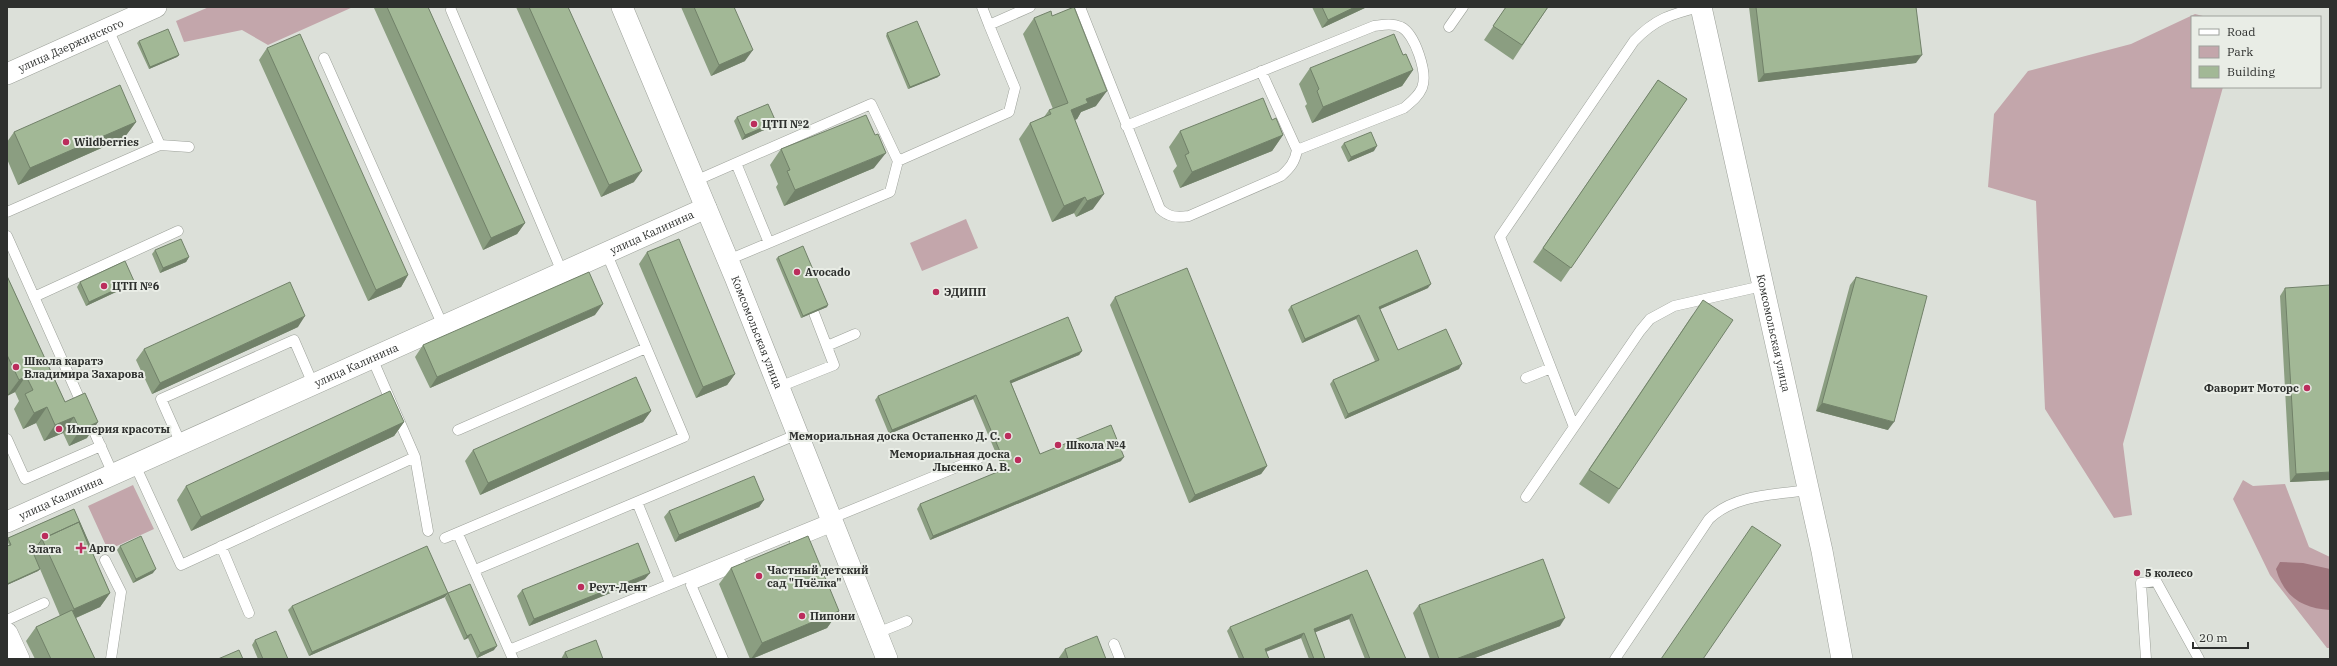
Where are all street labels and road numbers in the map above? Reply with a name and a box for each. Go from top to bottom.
street label: улица Дзержинского [16,16,126,75]
street label: улица Калинина [608,207,696,257]
street label: Комсомольская улица [1754,273,1793,393]
street label: Комсомольская улица [728,274,786,391]
street label: улица Калинина [312,340,400,390]
street label: улица Калинина [17,473,105,523]

